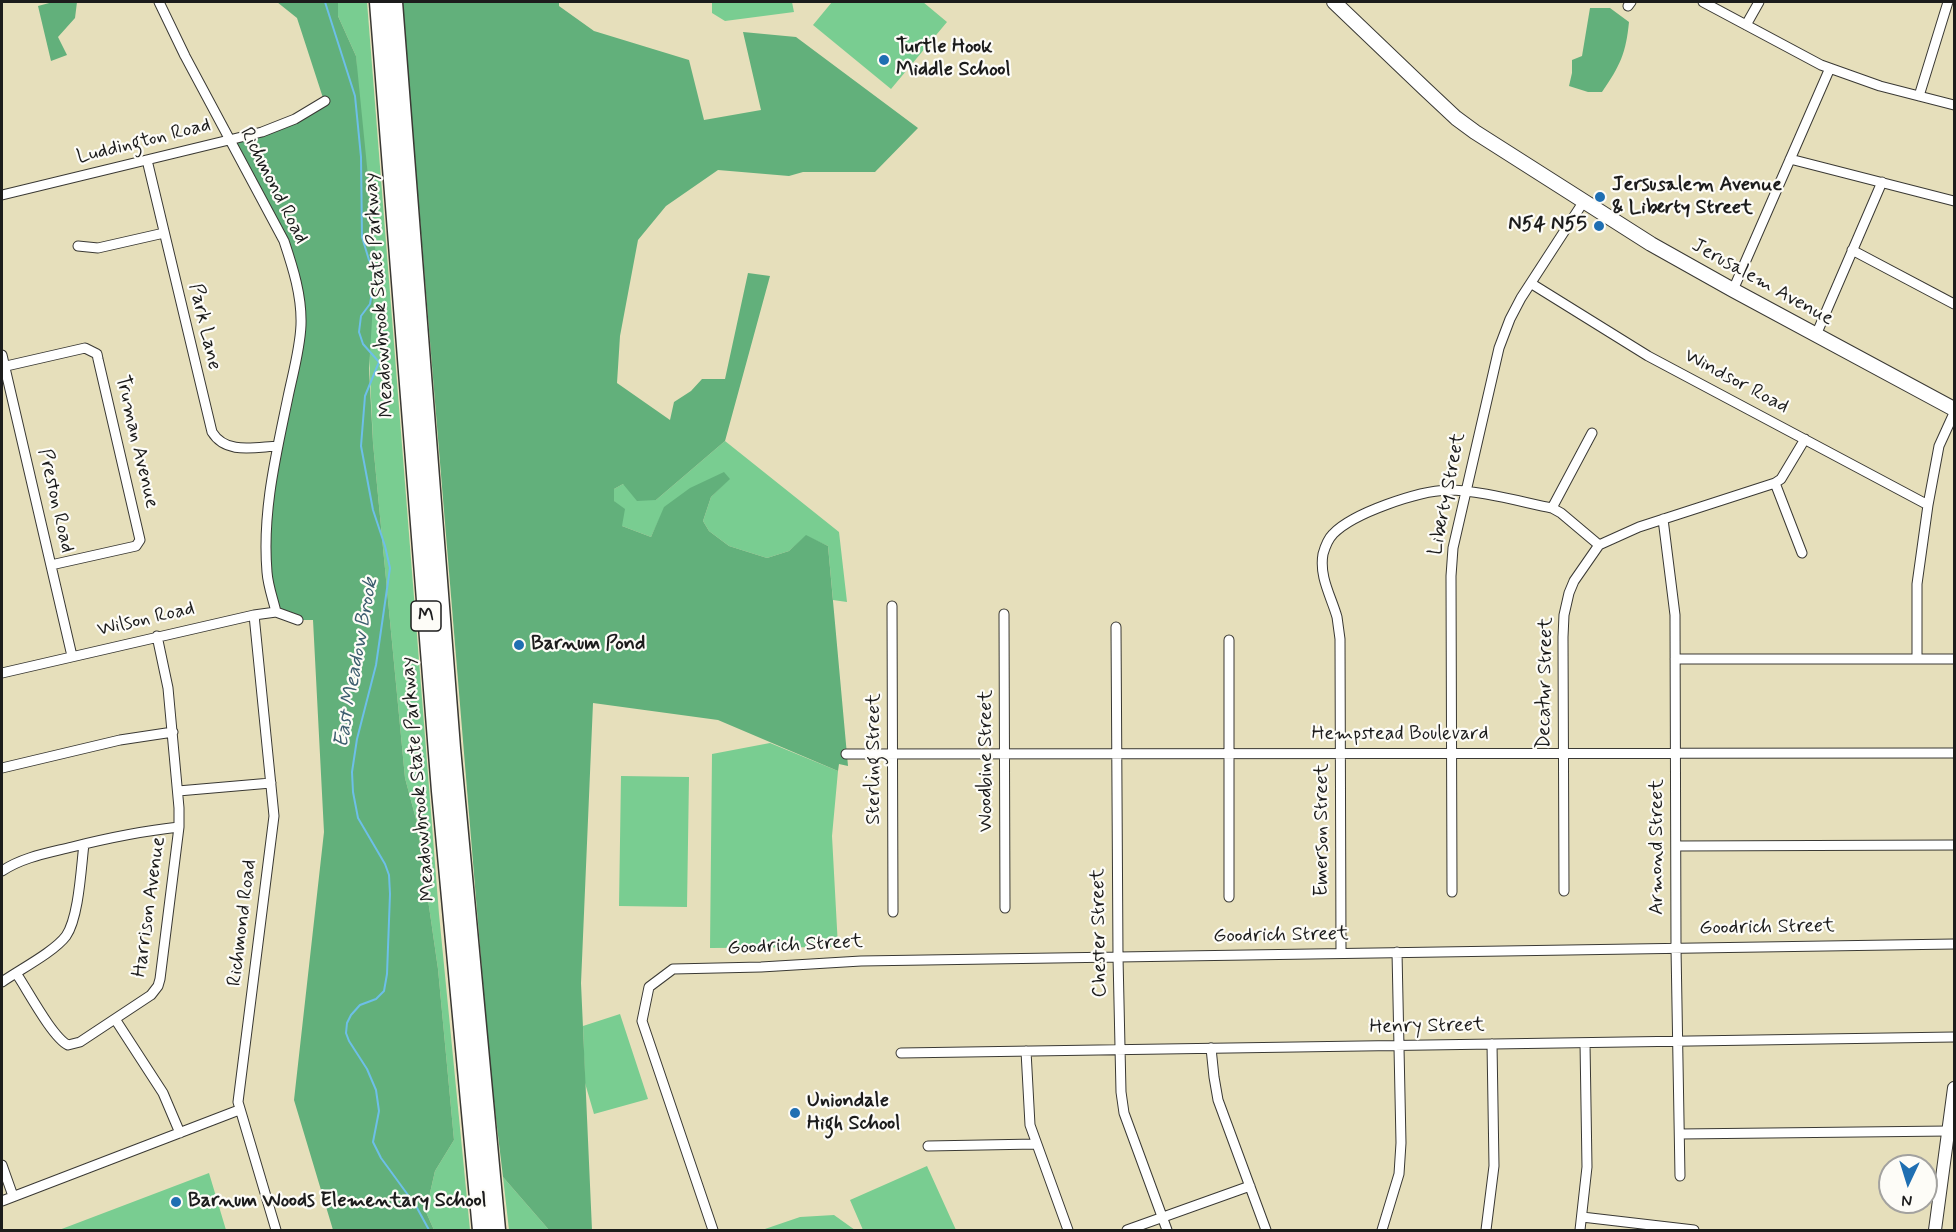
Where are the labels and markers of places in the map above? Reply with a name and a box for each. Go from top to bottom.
place label: Turtle Hook Middle School [896,36,1010,83]
marker: Turtle Hook Middle School [877,53,891,67]
place label: Jersusalem Avenue & Liberty Street [1612,174,1782,221]
marker: Jersusalem Avenue & Liberty Street [1593,190,1607,204]
place label: N54 N55 [1508,214,1587,238]
marker: N54 N55 [1592,219,1606,233]
place label: Barnum Pond [531,633,645,657]
marker: Barnum Pond [512,638,526,652]
place label: Uniondale High School [807,1090,900,1137]
marker: Uniondale High School [788,1106,802,1120]
place label: Barnum Woods Elementary School [188,1190,486,1214]
marker: Barnum Woods Elementary School [169,1195,183,1209]

